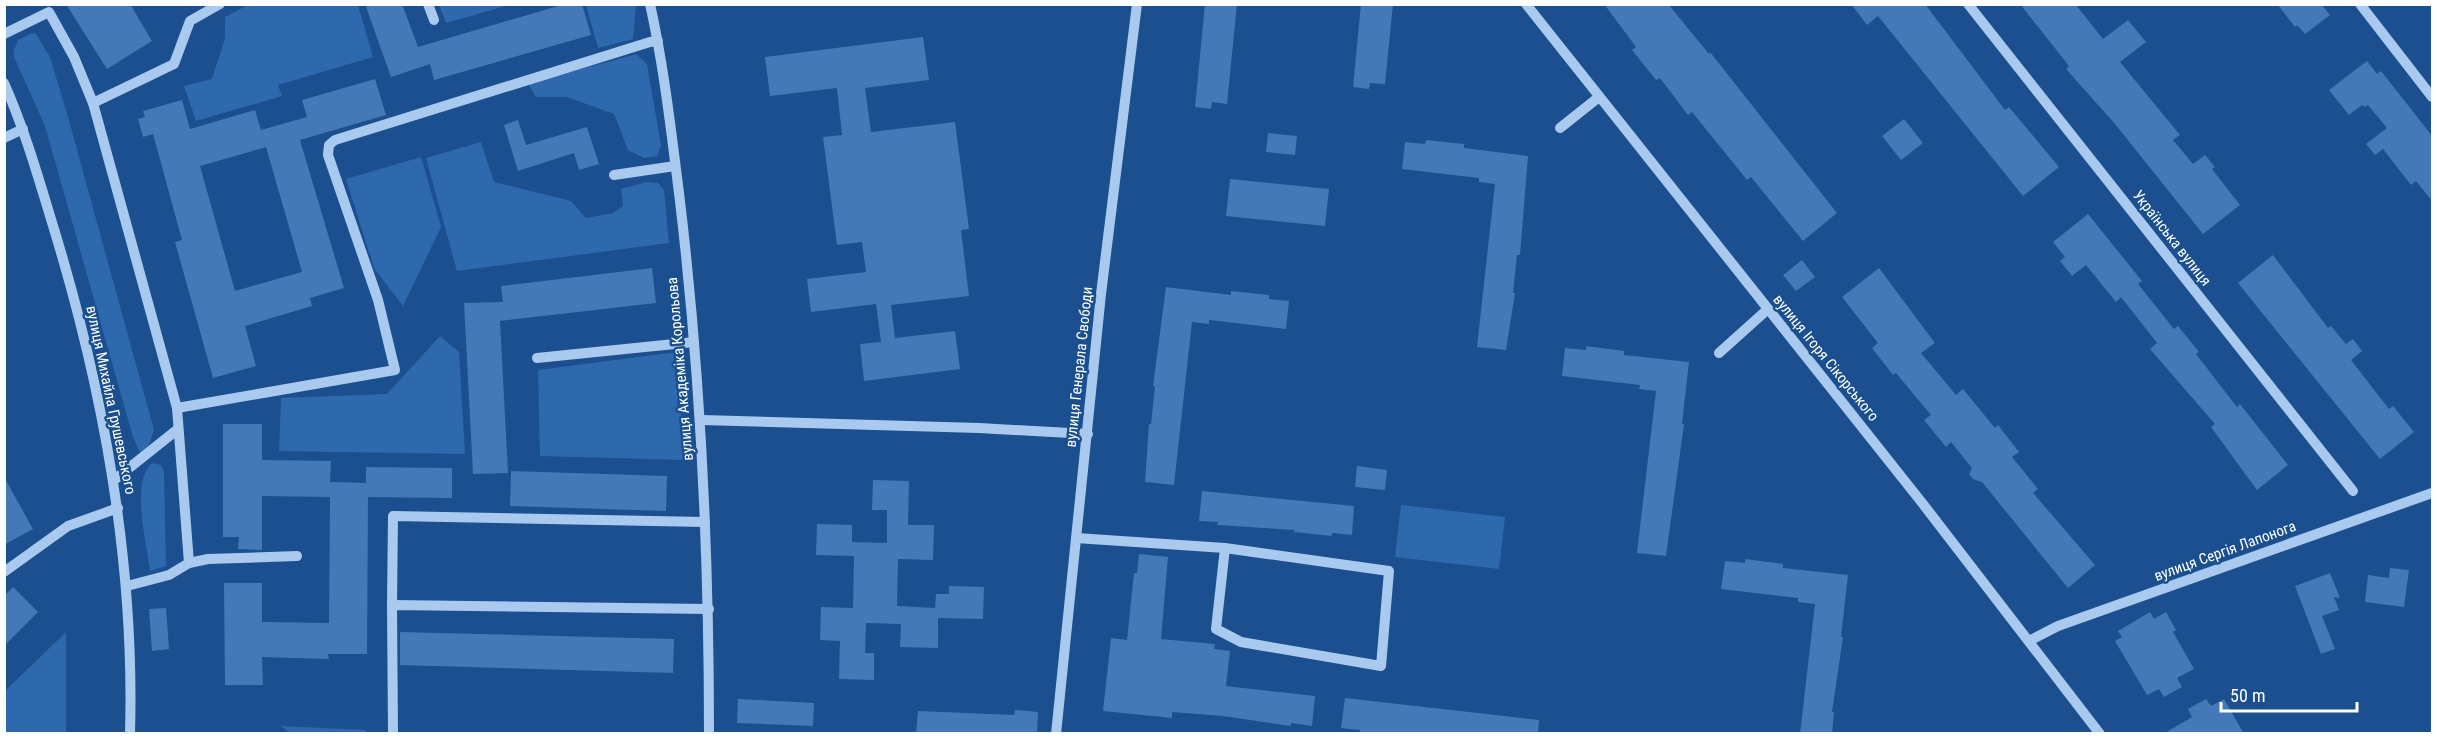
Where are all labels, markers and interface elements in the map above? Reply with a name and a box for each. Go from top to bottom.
street label: Українська вулиця [2129,187,2215,289]
street label: вулиця Академіка Корольова [663,277,697,461]
street label: вулиця Генерала Свободи [1062,286,1096,448]
street label: вулиця Ігоря Сікорського [1769,291,1883,425]
street label: вулиця Михайла Грушевського [82,304,140,496]
street label: вулиця Сергія Лапонога [2152,517,2298,585]
scale bar [2221,675,2358,713]
text: 50 m [2230,685,2265,706]

